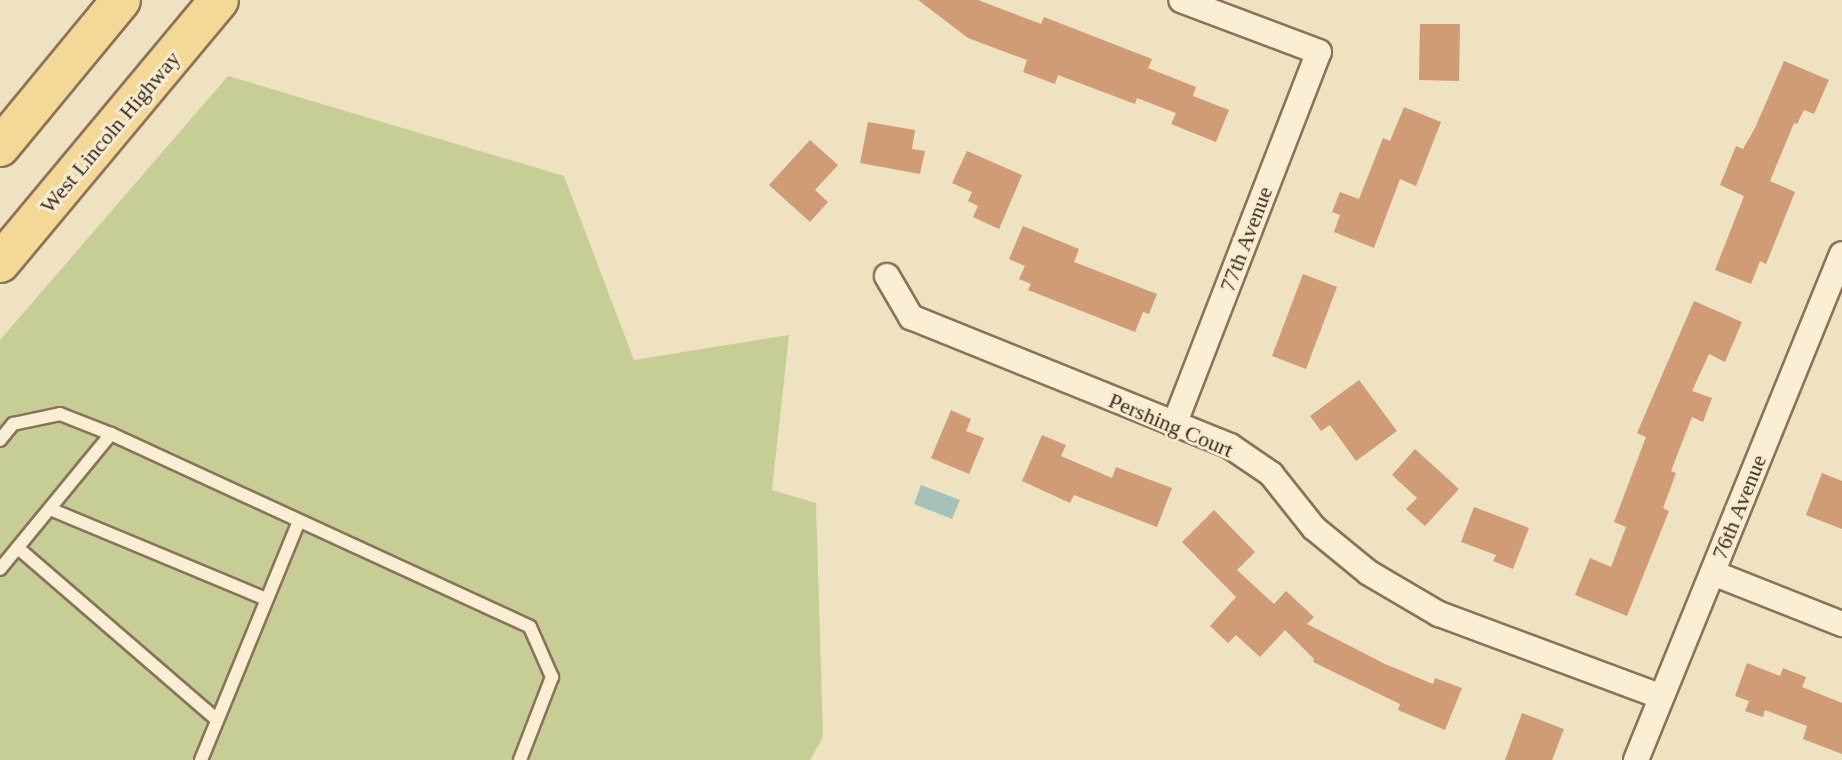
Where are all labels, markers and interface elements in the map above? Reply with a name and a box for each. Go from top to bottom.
street label: West Lincoln Highway [34,46,186,218]
street label: 77th Avenue [1214,182,1278,296]
street label: Pershing Court [1105,387,1237,463]
street label: 76th Avenue [1706,450,1772,564]

